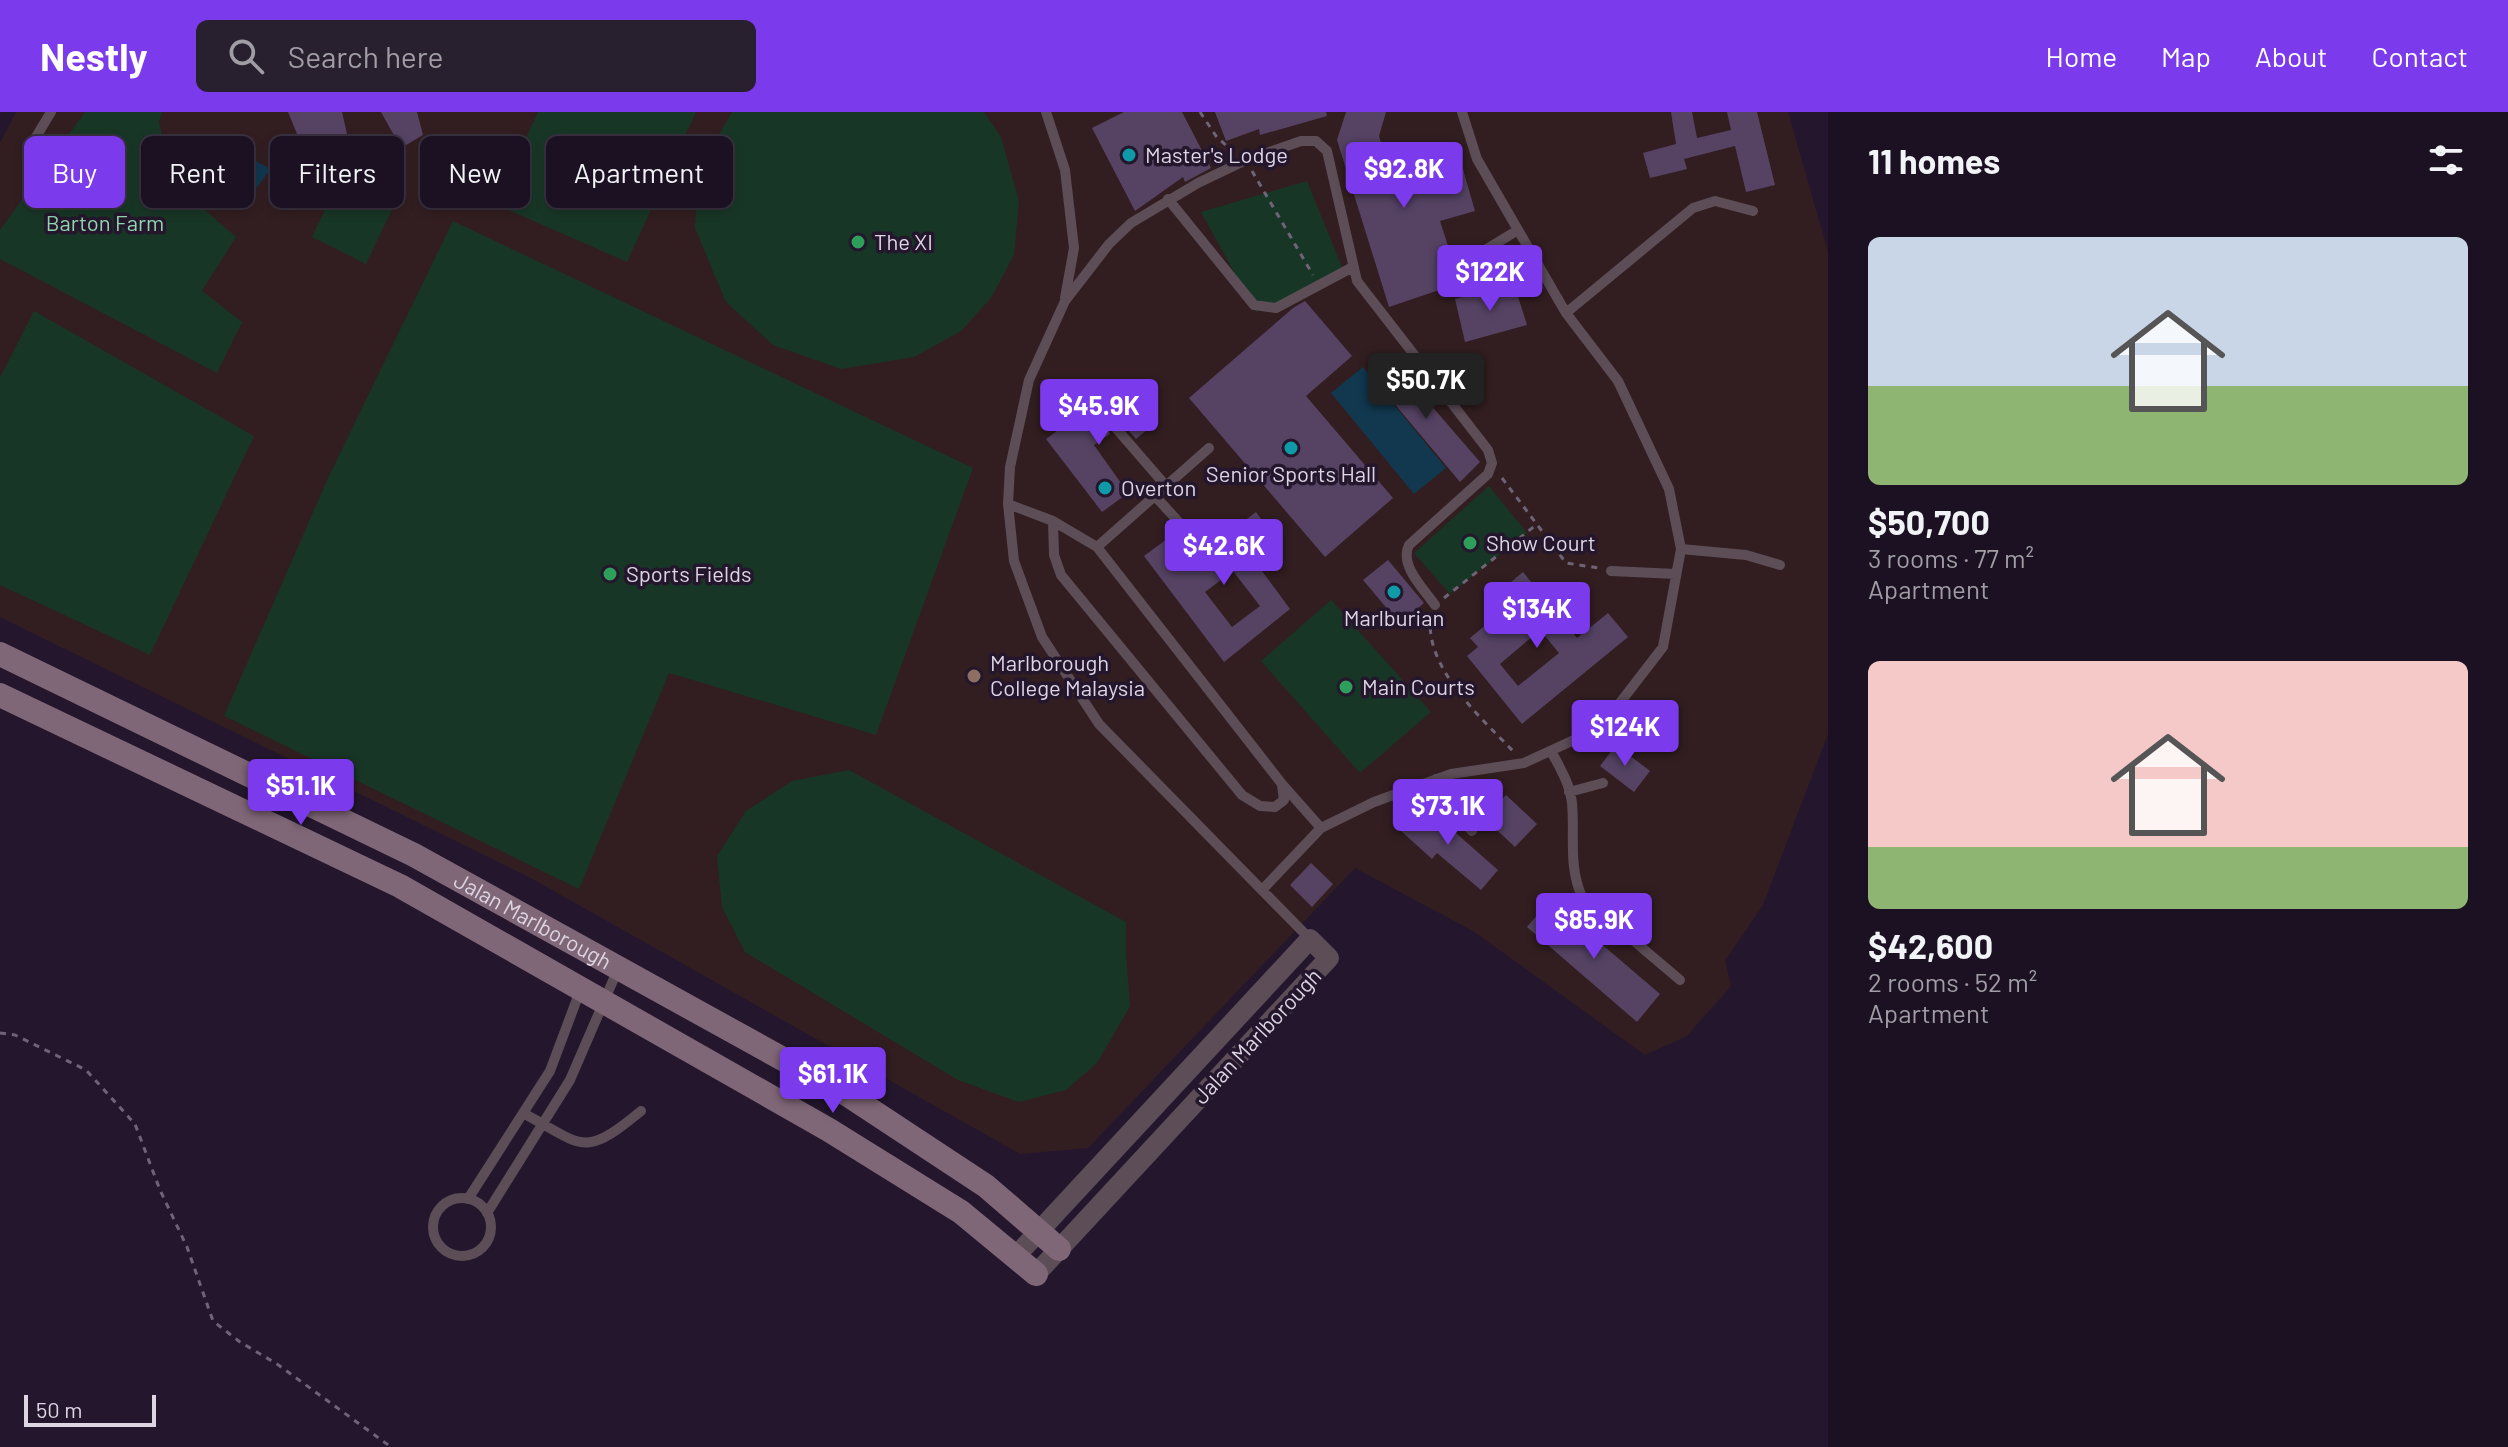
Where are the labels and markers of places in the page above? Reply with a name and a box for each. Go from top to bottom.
place label: Master's Lodge [1145,141,1288,167]
pin: $92.8K [1339,142,1469,210]
marker: Master's Lodge [1120,146,1138,164]
place label: The XI [874,228,933,254]
marker: The XI [849,233,867,251]
pin: $122K [1434,245,1546,313]
pin: $50.7K [1361,353,1491,421]
pin: $45.9K [1034,379,1164,447]
marker: Senior Sports Hall [1282,439,1300,457]
place label: Senior Sports Hall [1206,460,1376,486]
place label: Overton [1121,474,1196,500]
marker: Overton [1096,479,1114,497]
pin: $42.6K [1159,519,1289,587]
place label: Show Court [1486,529,1596,555]
marker: Show Court [1461,534,1479,552]
place label: Sports Fields [626,560,752,586]
marker: Sports Fields [601,565,619,583]
pin: $134K [1481,582,1593,650]
marker: Marlburian [1385,583,1403,601]
place label: Marlburian [1344,604,1444,630]
place label: Marlborough College Malaysia [990,649,1145,700]
marker: Marlborough College Malaysia [965,667,983,685]
place label: Main Courts [1362,673,1475,699]
marker: Main Courts [1337,678,1355,696]
pin: $124K [1569,700,1681,768]
pin: $51.1K [236,759,366,827]
pin: $73.1K [1383,779,1513,847]
pin: $85.9K [1529,893,1659,961]
pin: $61.1K [768,1047,898,1115]

